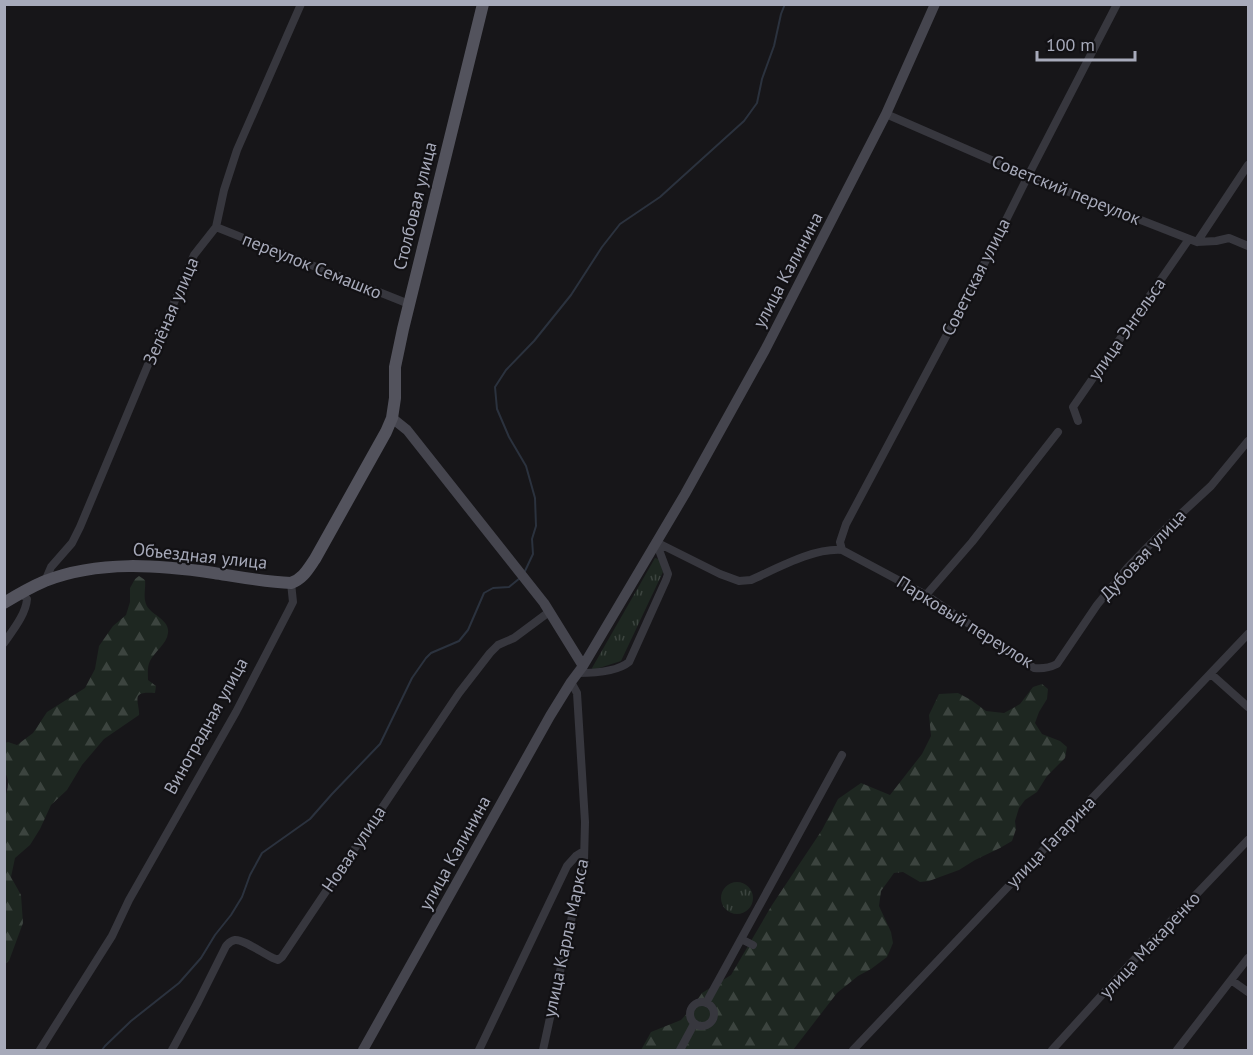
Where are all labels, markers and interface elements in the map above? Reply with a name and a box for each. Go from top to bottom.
scale bar [1037,24,1134,62]
text: 100 m [1046,33,1095,56]
street label: Столбовая улица [388,140,442,272]
street label: Советский переулок [989,149,1144,230]
street label: улица Калинина [747,208,828,332]
street label: Советская улица [936,214,1015,340]
street label: переулок Семашко [239,227,385,304]
street label: Зелёная улица [138,254,203,368]
street label: улица Энгельса [1083,273,1170,384]
street label: Дубовая улица [1095,504,1191,605]
street label: Объездная улица [132,537,268,574]
street label: Парковый переулок [893,570,1038,673]
street label: Виноградная улица [159,653,253,798]
street label: улица Калинина [414,791,496,914]
street label: улица Гагарина [1001,791,1100,893]
street label: Новая улица [316,801,391,896]
street label: улица Карла Маркса [537,857,594,1019]
street label: улица Макаренко [1094,886,1205,1003]

